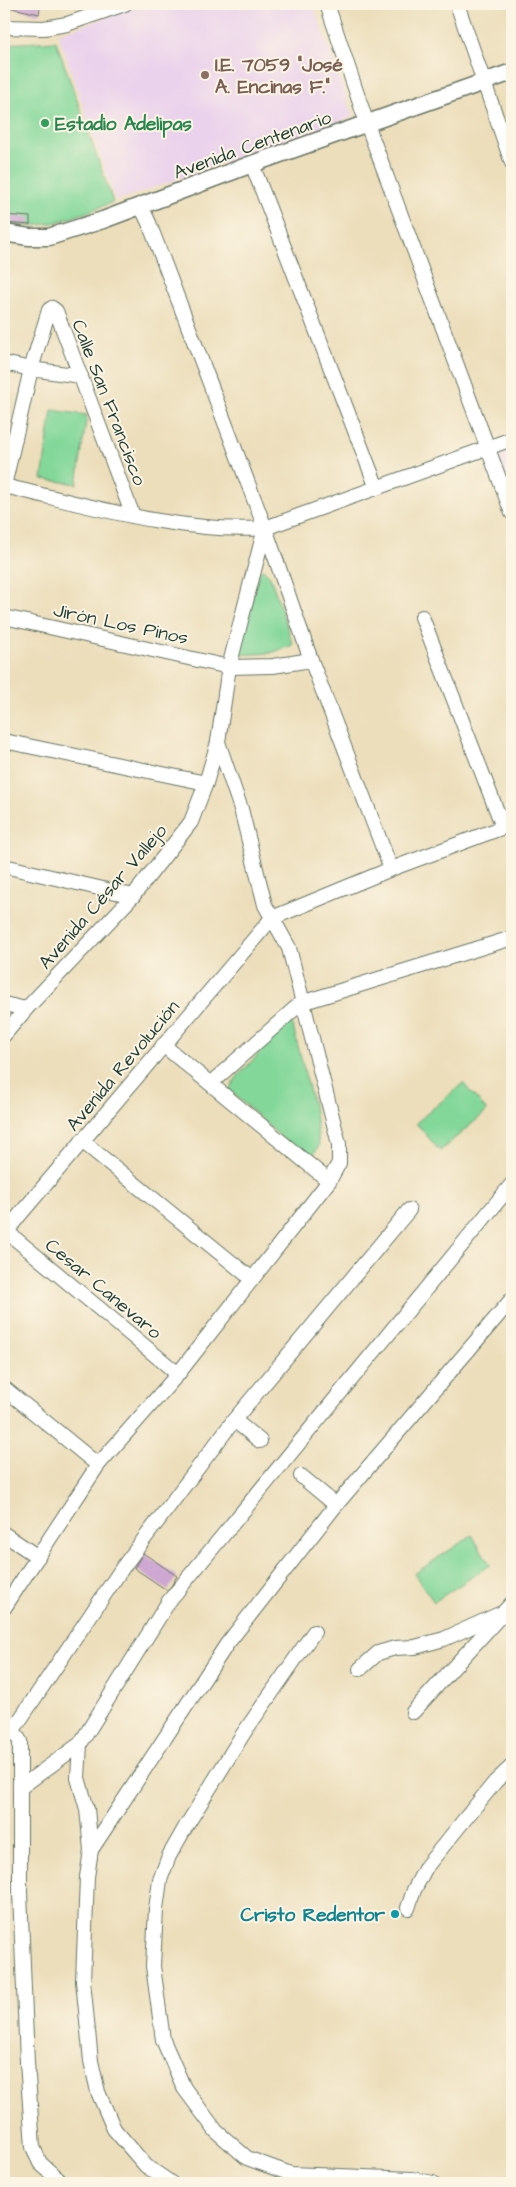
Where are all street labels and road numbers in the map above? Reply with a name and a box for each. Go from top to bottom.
street label: Avenida Centenario [170,104,335,187]
street label: Calle San Francisco [64,316,153,490]
street label: Jirón Los Pinos [51,597,190,652]
street label: Avenida César Vallejo [32,818,174,976]
street label: Avenida Revolución [60,995,186,1137]
street label: Cesar Canevaro [39,1232,167,1346]

